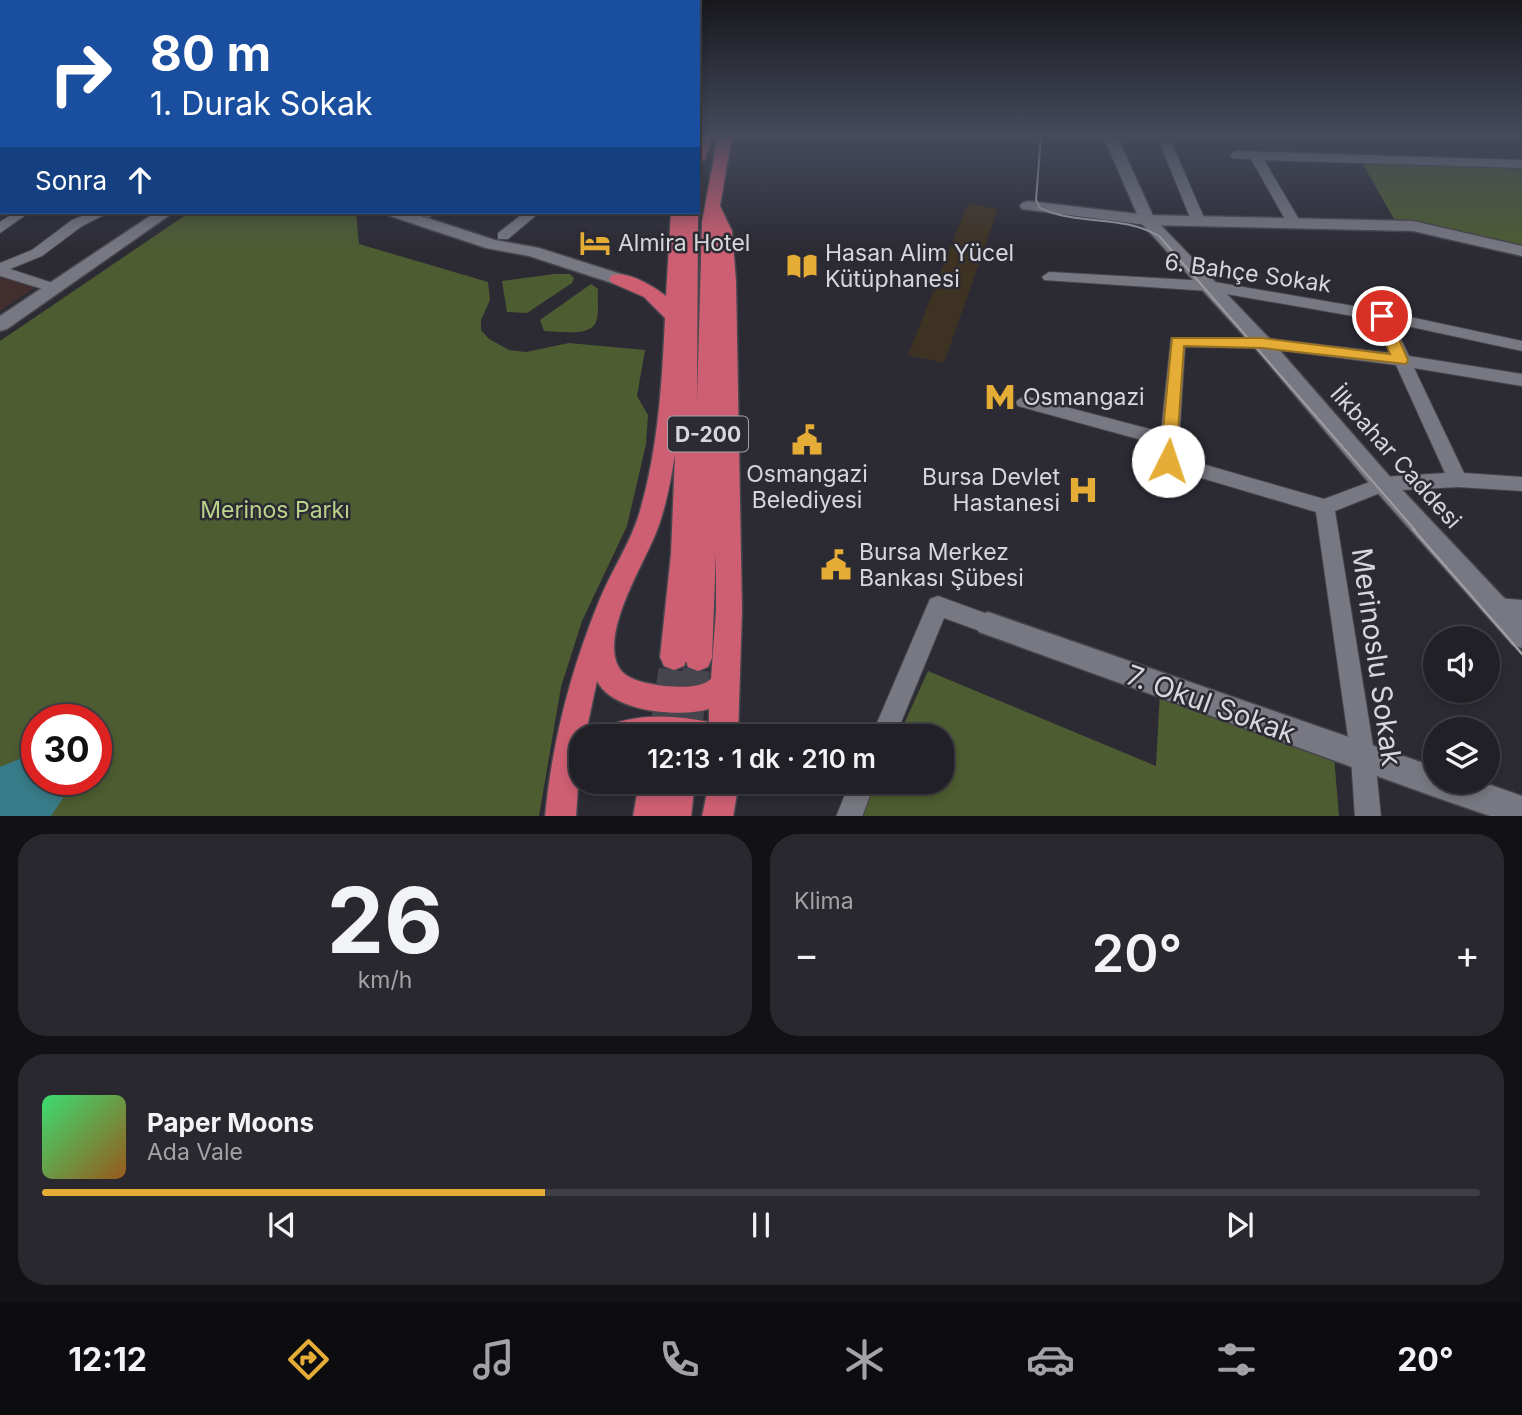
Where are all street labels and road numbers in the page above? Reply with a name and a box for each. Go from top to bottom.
street label: 6. Bahçe Sokak [1163,247,1333,299]
street label: İlkbahar Caddesi [1325,380,1467,534]
road number: D-200 [668,416,748,452]
street label: Merinoslu Sokak [1345,546,1409,768]
street label: 7. Okul Sokak [1122,658,1300,750]

